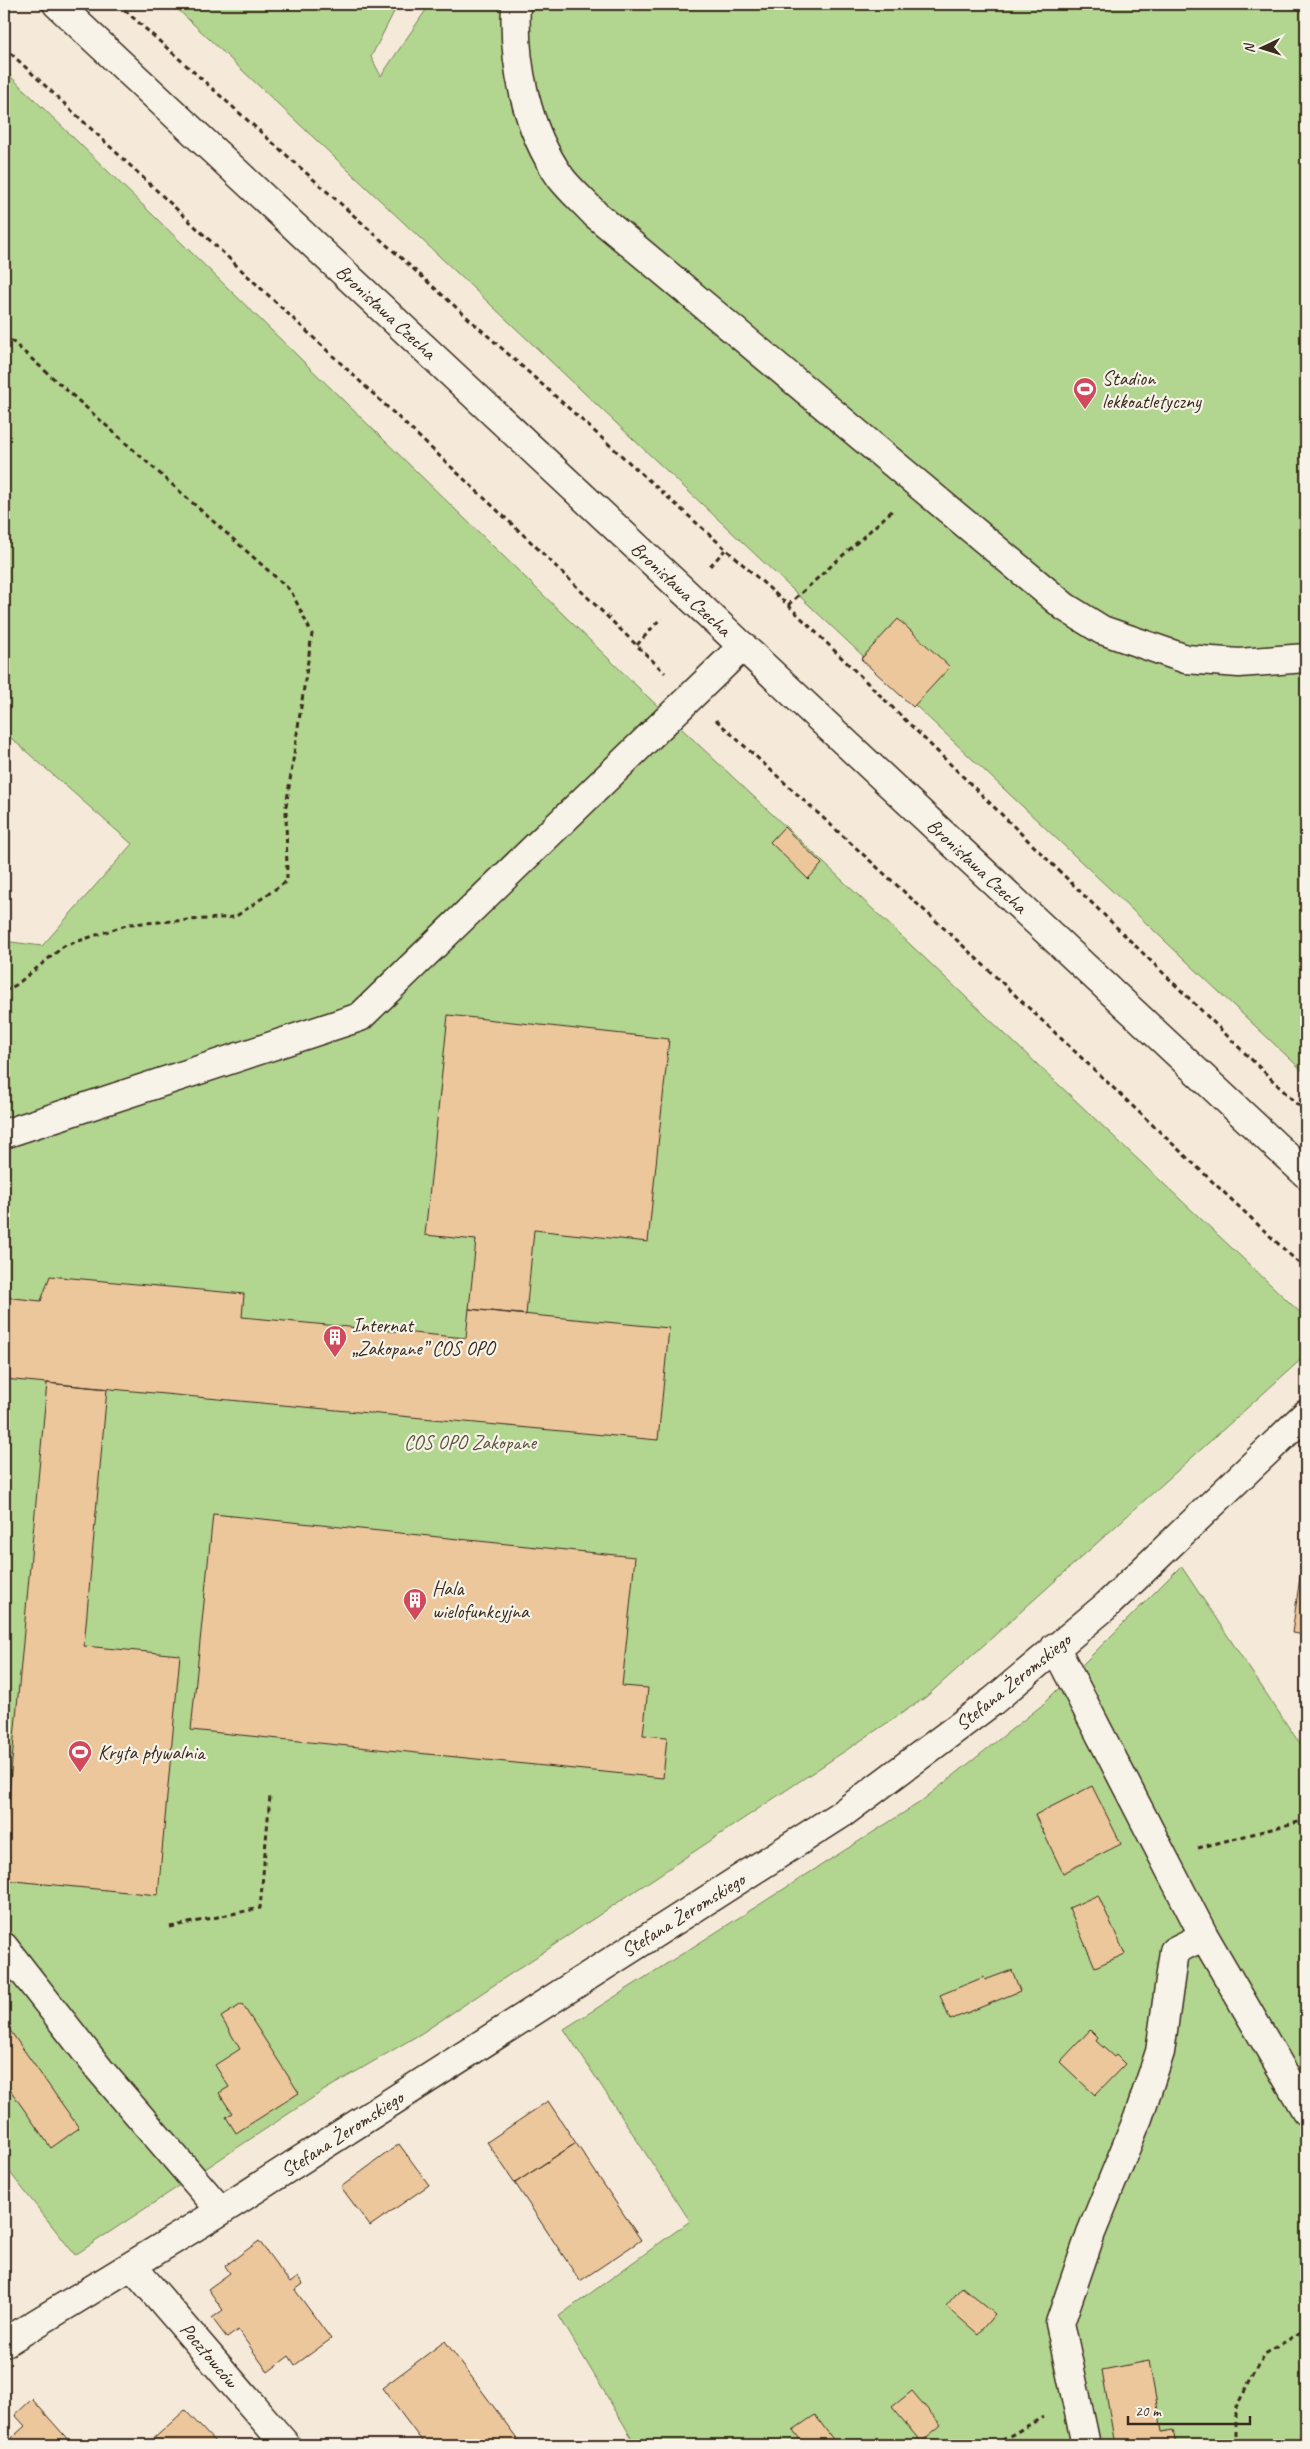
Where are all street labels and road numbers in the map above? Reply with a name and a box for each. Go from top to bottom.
street label: Bronisława Czecha [331,259,442,366]
street label: Bronisława Czecha [626,536,737,643]
street label: Bronisława Czecha [922,813,1033,920]
street label: Stefana Żeromskiego [950,1627,1077,1736]
street label: Stefana Żeromskiego [617,1866,751,1963]
street label: Stefana Żeromskiego [276,2084,410,2183]
street label: Pocztowców [174,2317,245,2394]

